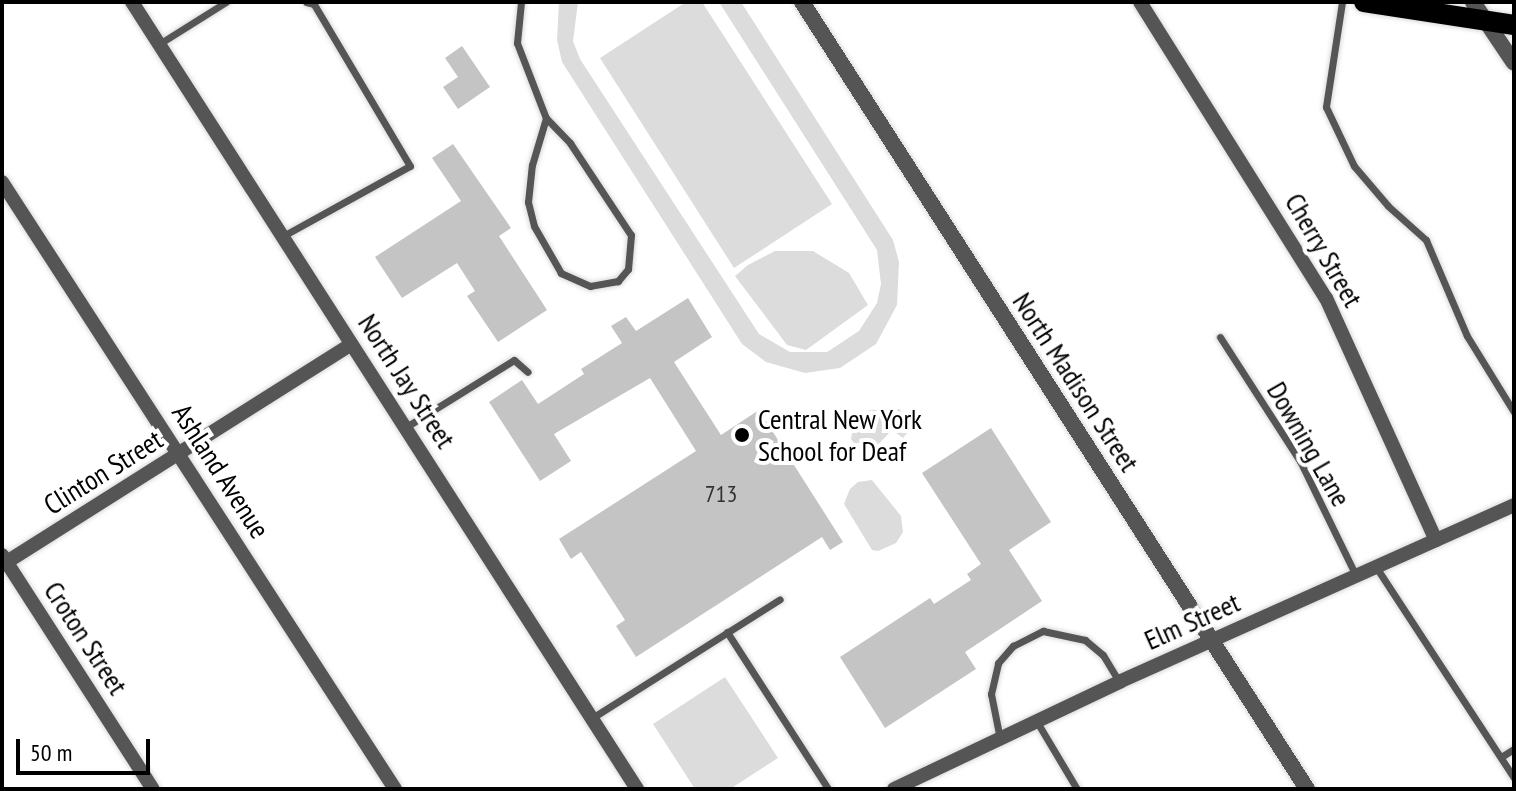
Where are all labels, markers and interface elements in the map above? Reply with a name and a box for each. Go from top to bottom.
street label: Cherry Street [1278,187,1370,313]
street label: North Madison Street [1006,286,1146,478]
street label: North Jay Street [351,307,463,455]
street label: Downing Lane [1260,376,1358,512]
street label: Ashland Avenue [165,397,277,545]
place label: Central New York School for Deaf [758,402,923,468]
street label: Clinton Street [38,422,168,522]
marker: Central New York School for Deaf [733,426,751,444]
house number: 713 [705,480,737,508]
street label: Croton Street [37,575,135,701]
street label: Elm Street [1139,585,1245,657]
scale bar [20,723,154,773]
text: 50 m [30,737,72,768]

